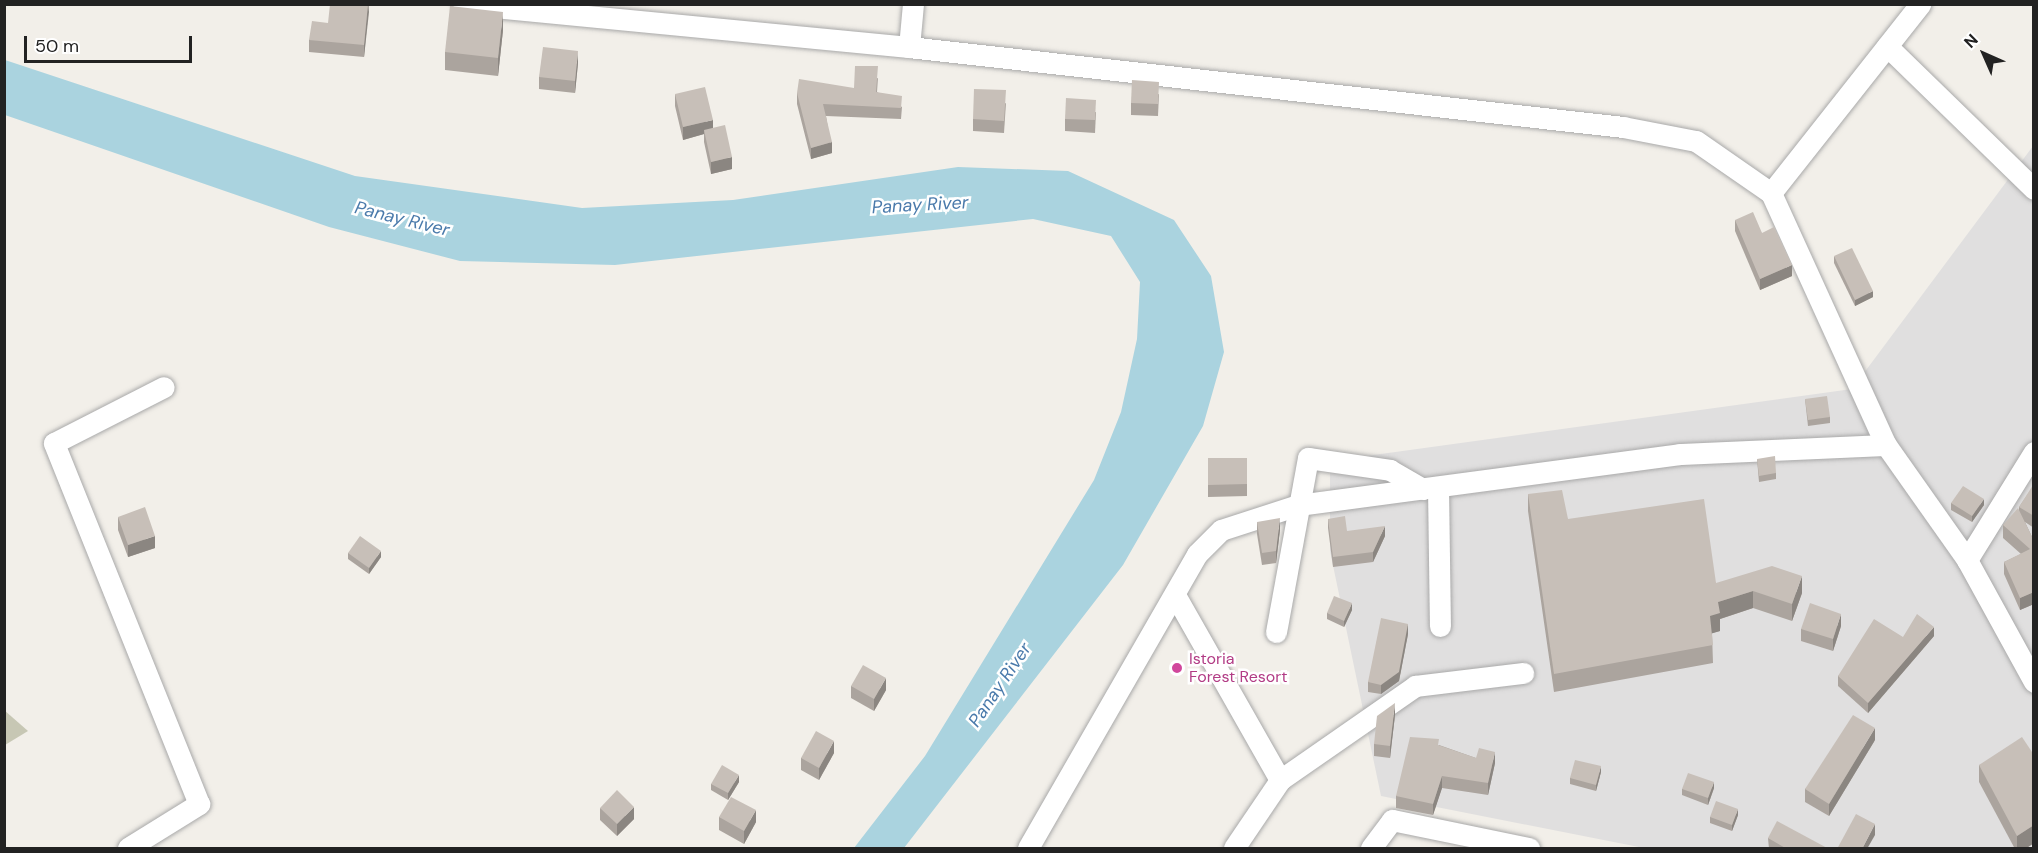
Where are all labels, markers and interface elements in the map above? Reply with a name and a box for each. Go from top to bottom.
scale bar [27,24,195,62]
north arrow [1954,24,2014,84]
text: N [1959,29,1982,52]
text: 50 m [35,34,79,58]
water label: Panay River [871,192,969,218]
water label: Panay River [352,197,452,241]
water label: Panay River [964,639,1036,731]
place label: Istoria Forest Resort [1189,649,1287,687]
marker: Istoria Forest Resort [1170,661,1184,675]

